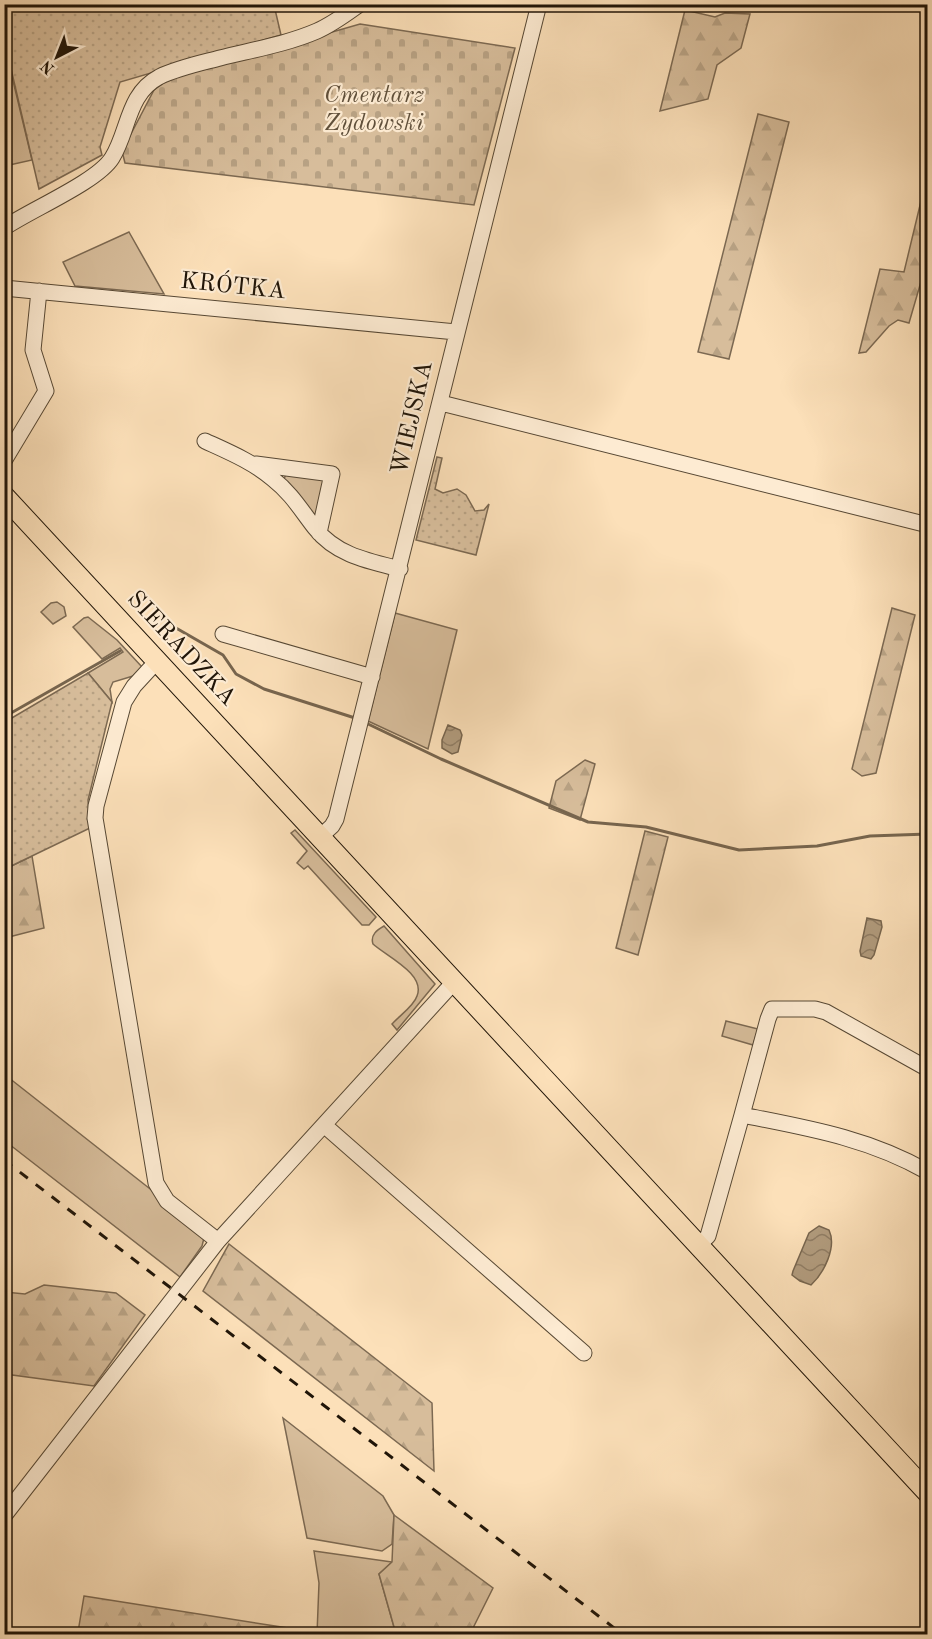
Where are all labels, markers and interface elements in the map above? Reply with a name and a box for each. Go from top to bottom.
north arrow [27,27,87,87]
text: N [38,56,58,77]
park label: Cmentarz Żydowski [324,84,424,136]
street label: KRÓTKA [179,265,287,304]
street label: WIEJSKA [388,359,438,477]
street label: SIERADZKA [122,587,240,711]

